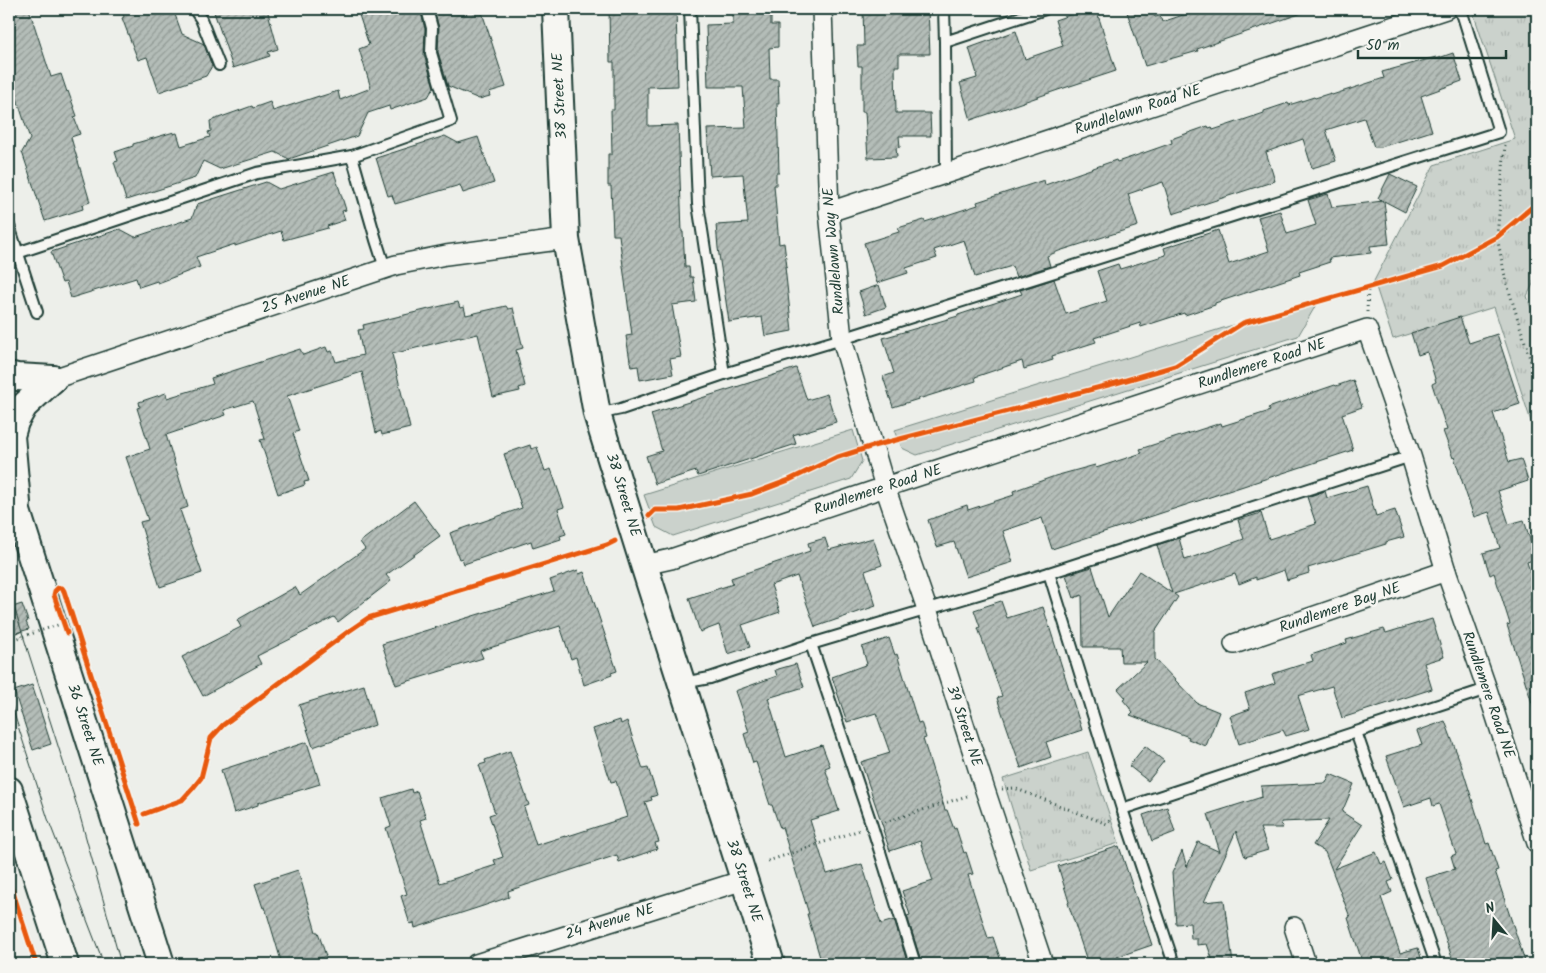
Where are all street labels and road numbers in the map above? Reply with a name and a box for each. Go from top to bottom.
street label: 38 Street NE [546,51,574,140]
street label: Rundlelawn Road NE [1072,78,1206,142]
street label: Rundlelawn Way NE [816,185,852,316]
street label: 25 Avenue NE [259,269,355,321]
street label: Rundlemere Road NE [1195,332,1330,396]
street label: 38 Street NE [599,450,647,541]
street label: Rundlemere Road NE [811,458,946,522]
street label: Rundlemere Bay NE [1276,576,1405,640]
street label: Rundlemere Road NE [1455,628,1521,763]
street label: 36 Street NE [60,680,110,771]
street label: 39 Street NE [939,682,989,771]
street label: 38 Street NE [719,836,769,927]
street label: 24 Avenue NE [562,897,659,947]

